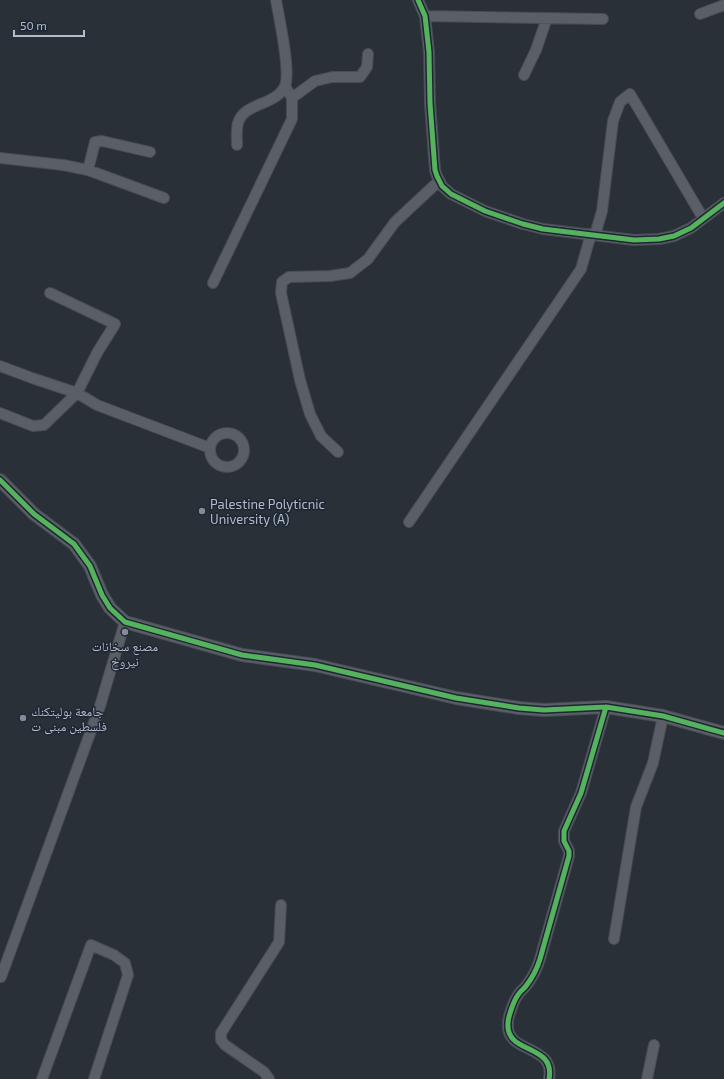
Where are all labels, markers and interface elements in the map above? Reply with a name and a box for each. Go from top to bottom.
scale bar [14,12,84,38]
text: 50 m [20,18,47,32]
place label: Palestine Polyticnic University (A) [210,496,325,527]
marker: Palestine Polyticnic University (A) [197,506,207,516]
marker: مصنع سخانات نيروخ [120,627,130,637]
place label: مصنع سخانات نيروخ [92,638,158,671]
place label: جامعة بوليتكنك فلسطين مبنى ت [31,703,107,735]
marker: جامعة بوليتكنك فلسطين مبنى ت [18,713,28,723]

